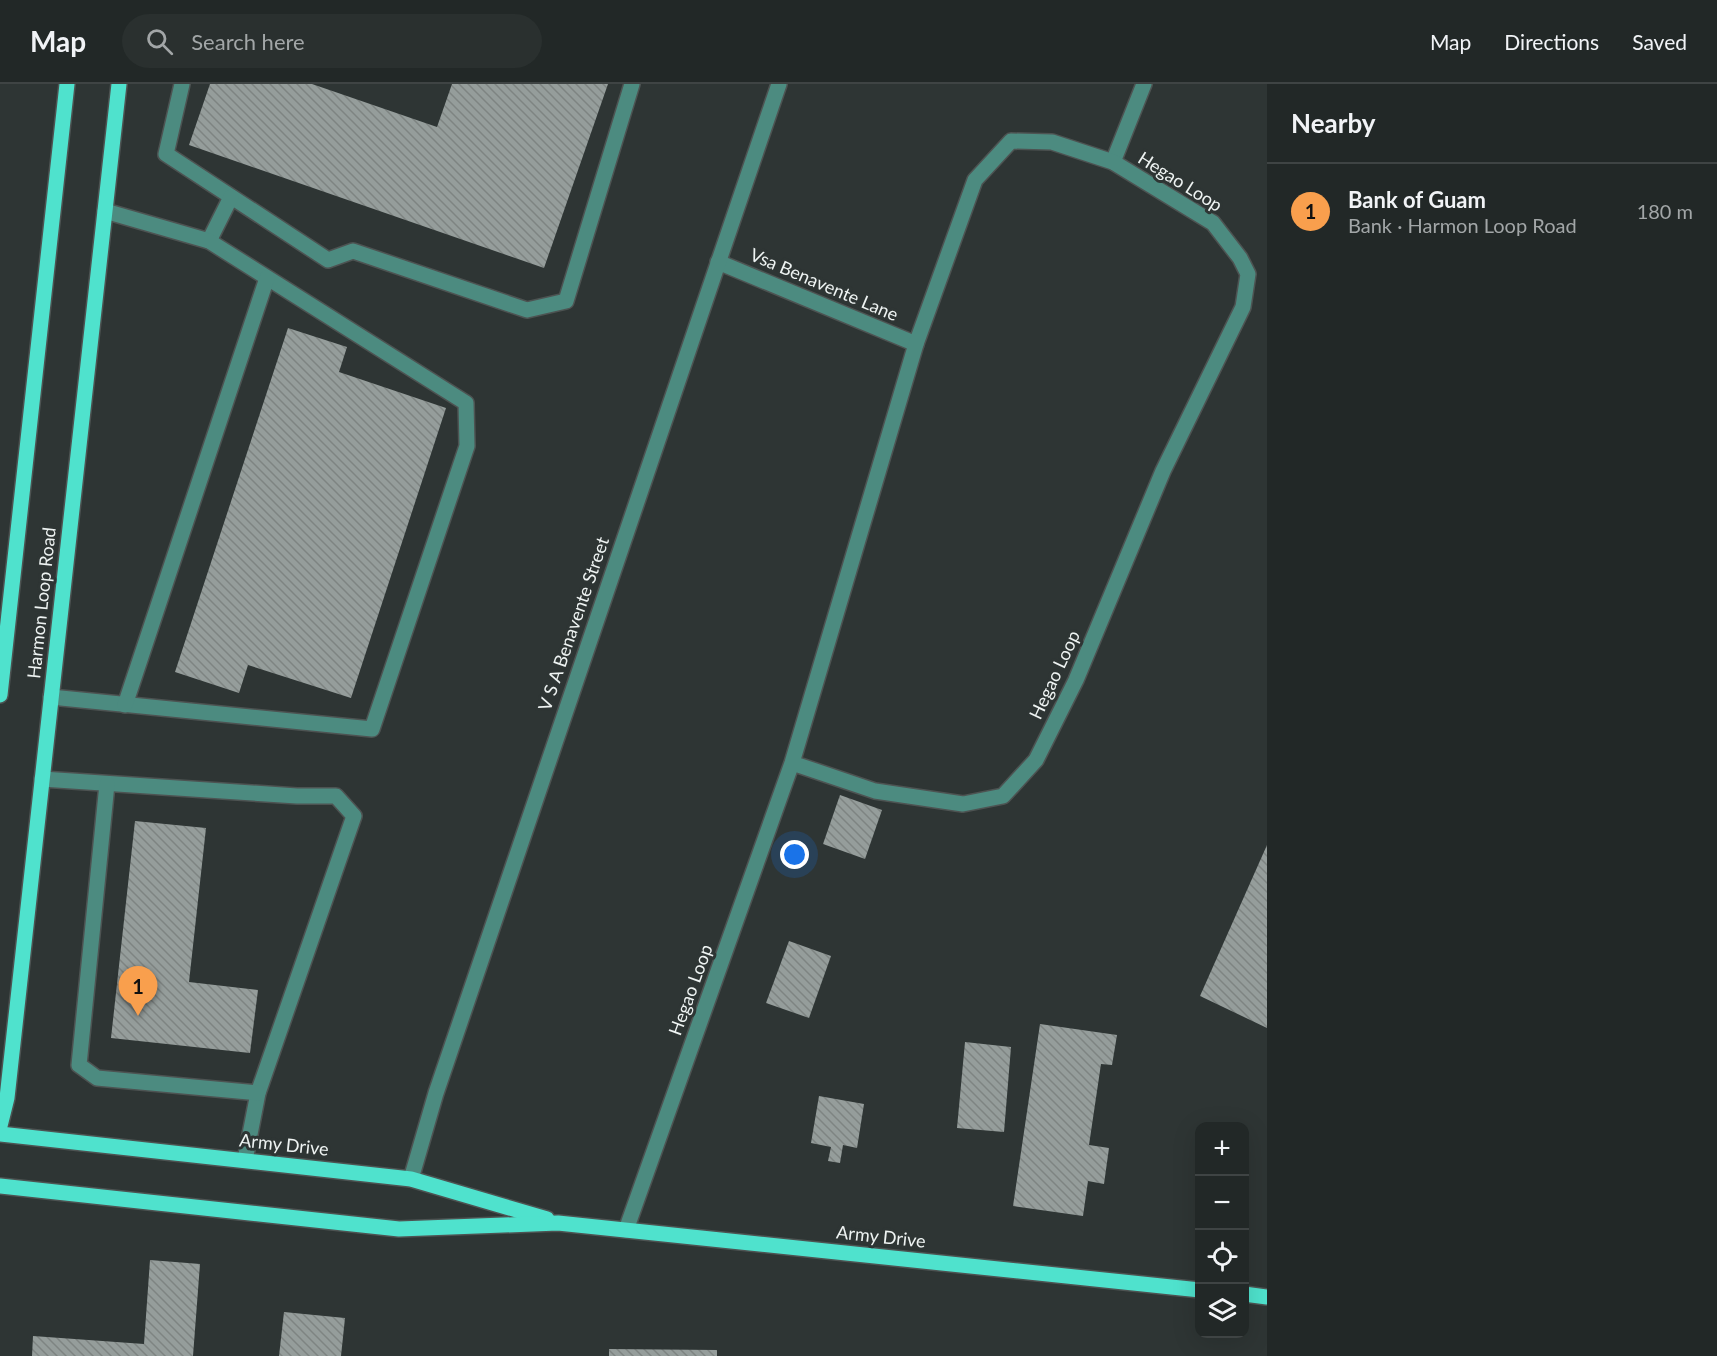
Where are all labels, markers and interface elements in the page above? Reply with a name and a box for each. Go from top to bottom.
search box [122,14,542,68]
text: Map [30,24,86,58]
icon: search [143,25,176,58]
text: Search here [191,28,305,55]
text: Map [1430,29,1471,54]
text: Directions [1504,29,1599,54]
text: Saved [1632,29,1687,54]
text: Nearby [1291,107,1376,139]
street label: Hegao Loop [1134,147,1227,216]
text: Bank of Guam [1348,186,1486,213]
text: 1 [1305,199,1316,223]
text: 180 m [1637,199,1693,223]
text: Bank · Harmon Loop Road [1348,213,1577,237]
street label: Vsa Benavente Lane [747,243,902,325]
street label: Harmon Loop Road [22,526,60,680]
street label: V S A Benavente Street [533,533,613,713]
street label: Hegao Loop [1024,627,1084,722]
your location [780,840,809,869]
street label: Hegao Loop [663,941,717,1038]
pin: 1 [118,966,158,1016]
map controls [1195,1122,1249,1338]
button: + [1195,1122,1249,1176]
street label: Army Drive [238,1128,330,1160]
button: − [1195,1176,1249,1230]
street label: Army Drive [835,1220,927,1252]
button: locate [1195,1230,1249,1284]
button: layers [1195,1284,1249,1338]

